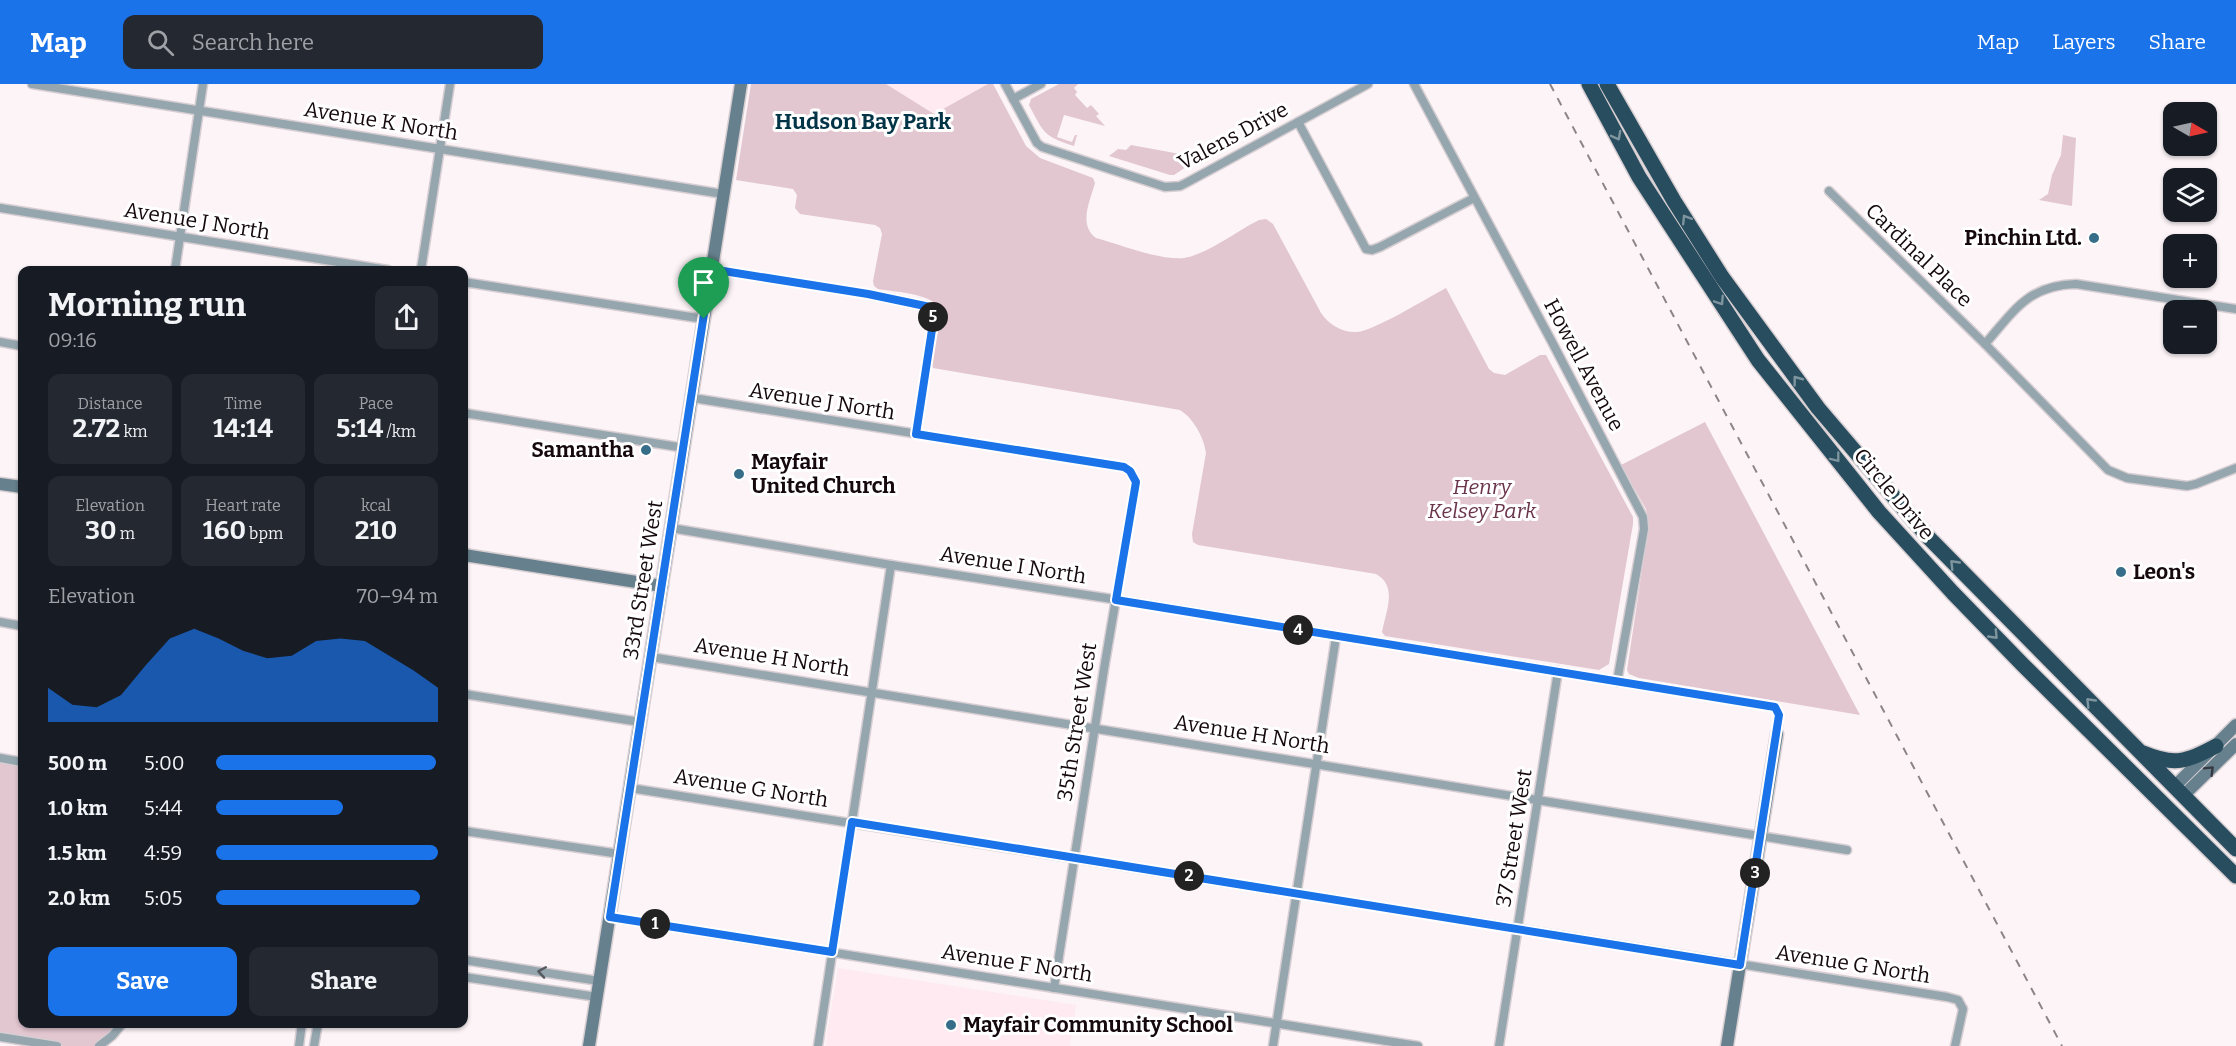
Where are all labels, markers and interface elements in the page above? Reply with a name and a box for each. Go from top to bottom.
search box [123,15,543,69]
text: Map [30,26,87,59]
icon: search [144,26,177,59]
text: Search here [192,29,314,56]
text: Map [1977,29,2019,55]
text: Layers [2052,29,2116,55]
text: Share [2149,29,2206,55]
street label: Avenue K North [302,96,460,146]
street label: Valens Drive [1173,96,1293,176]
north arrow [2163,102,2217,156]
map controls [2163,102,2217,354]
district label: Hudson Bay Park [775,108,951,135]
one-way arrow [1610,129,1621,140]
button: layers [2163,168,2217,222]
street label: Avenue J North [122,197,272,245]
street label: Cardinal Place [1860,198,1978,312]
one-way arrow [1682,215,1693,226]
place label: Pinchin Ltd. [1964,225,2082,251]
marker: Pinchin Ltd. [2087,231,2101,245]
button: + [2163,234,2217,288]
pin [678,257,729,319]
icon: arrive [687,266,720,299]
text: Morning run [48,285,246,325]
button: share [375,286,438,349]
street label: Howell Avenue [1538,294,1630,436]
one-way arrow [1712,295,1724,305]
button: − [2163,300,2217,354]
pin: 5 [918,302,948,332]
text: 5 [929,307,937,326]
text: 09:16 [48,328,97,352]
one-way arrow [1793,375,1804,386]
street label: Avenue J North [747,377,897,425]
text: Distance [78,394,142,413]
text: Time [224,394,262,413]
text: Pace [359,394,393,413]
text: 2.72 [72,413,120,444]
text: 14:14 [213,413,273,444]
text: 5:14 [336,413,383,444]
text: km [120,422,148,441]
text: /km [383,422,416,441]
place label: Samantha [531,437,634,463]
marker: Samantha [639,443,653,457]
street label: Circle Drive [1848,443,1940,545]
place label: Mayfair United Church [751,449,896,499]
one-way arrow [1828,451,1839,462]
marker: Mayfair United Church [732,467,746,481]
park label: Henry Kelsey Park [1428,474,1537,524]
text: Elevation [75,496,145,515]
text: Heart rate [205,496,281,515]
text: kcal [361,496,391,515]
street label: 33rd Street West [618,498,669,662]
text: 30 [85,515,117,546]
text: 160 [203,515,246,546]
text: 210 [355,515,397,546]
text: m [117,524,135,543]
text: bpm [246,524,283,543]
street label: Avenue I North [938,541,1088,589]
place label: Leon's [2133,559,2195,585]
one-way arrow [1950,561,1961,571]
marker: Leon's [2114,565,2128,579]
text: Elevation [48,584,135,608]
text: 70–94 m [357,584,438,608]
pin: 4 [1283,615,1313,645]
text: 4 [1293,620,1303,639]
one-way arrow [1987,628,1998,638]
street label: Avenue H North [692,632,852,682]
street label: 35th Street West [1052,640,1102,803]
one-way arrow [2086,698,2097,709]
street label: Avenue H North [1172,709,1332,759]
text: 500 m [48,751,107,775]
text: 5:00 [144,751,185,775]
street label: Avenue G North [672,763,830,813]
street label: 37 Street West [1490,767,1538,909]
one-way arrow [2202,767,2213,778]
text: 1.0 km [48,796,108,820]
text: 5:44 [144,796,182,820]
text: 1.5 km [48,841,107,865]
text: 4:59 [144,841,182,865]
pin: 3 [1740,858,1770,888]
pin: 2 [1174,861,1204,891]
text: 3 [1750,863,1760,882]
text: 2 [1184,866,1194,885]
text: 2.0 km [48,886,110,910]
text: 5:05 [144,886,182,910]
pin: 1 [640,909,670,939]
text: 1 [652,914,658,933]
street label: Avenue F North [940,938,1094,988]
street label: Avenue G North [1774,939,1932,989]
button: Save [48,947,237,1016]
button: Share [249,947,438,1016]
one-way arrow [537,967,546,979]
place label: Mayfair Community School [963,1012,1233,1038]
marker: Mayfair Community School [944,1018,958,1032]

